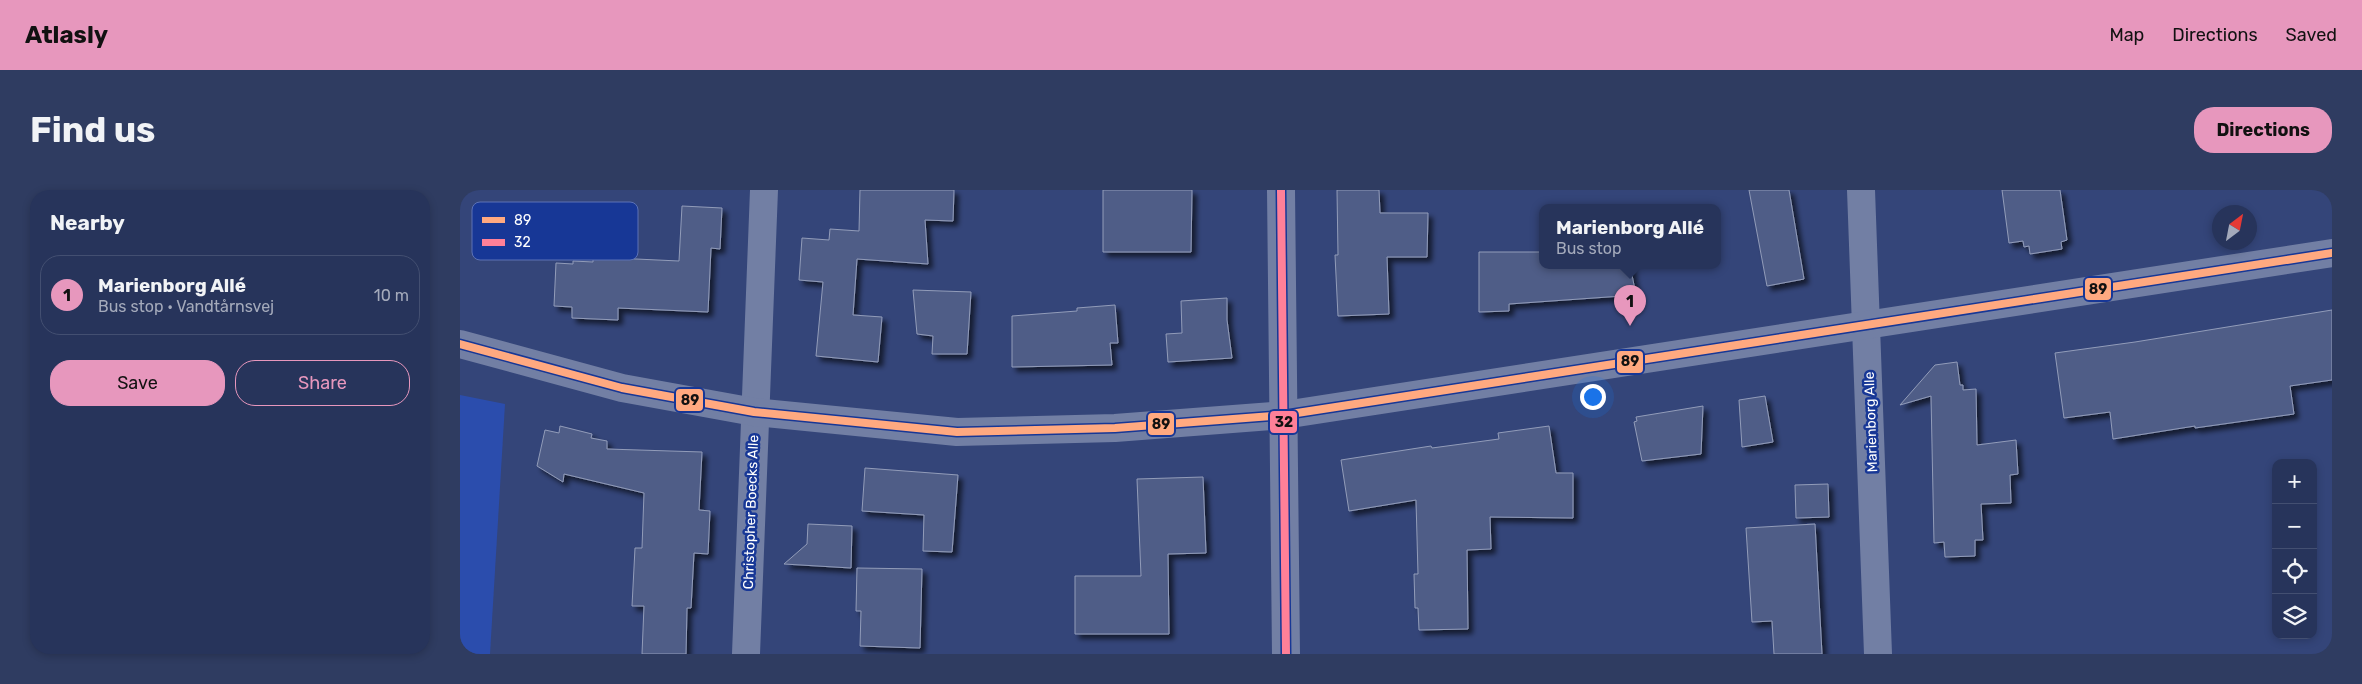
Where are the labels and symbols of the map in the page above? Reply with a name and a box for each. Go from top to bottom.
legend [472,202,638,260]
north arrow [2212,205,2257,250]
text: 89 [514,212,531,229]
text: 32 [514,234,531,251]
line badge: 89 [2084,277,2112,301]
text: 89 [2089,281,2107,298]
pin: 1 [1614,285,1646,326]
line badge: 89 [1616,350,1644,374]
text: 89 [1621,353,1639,370]
street label: Marienborg Alle [1861,371,1881,473]
your location [1580,384,1606,410]
line badge: 89 [675,388,704,412]
text: 89 [681,392,699,409]
line badge: 32 [1269,410,1298,434]
line badge: 89 [1147,412,1175,436]
text: 32 [1275,414,1293,431]
text: 89 [1152,416,1170,433]
street label: Christopher Boecks Alle [740,434,762,590]

